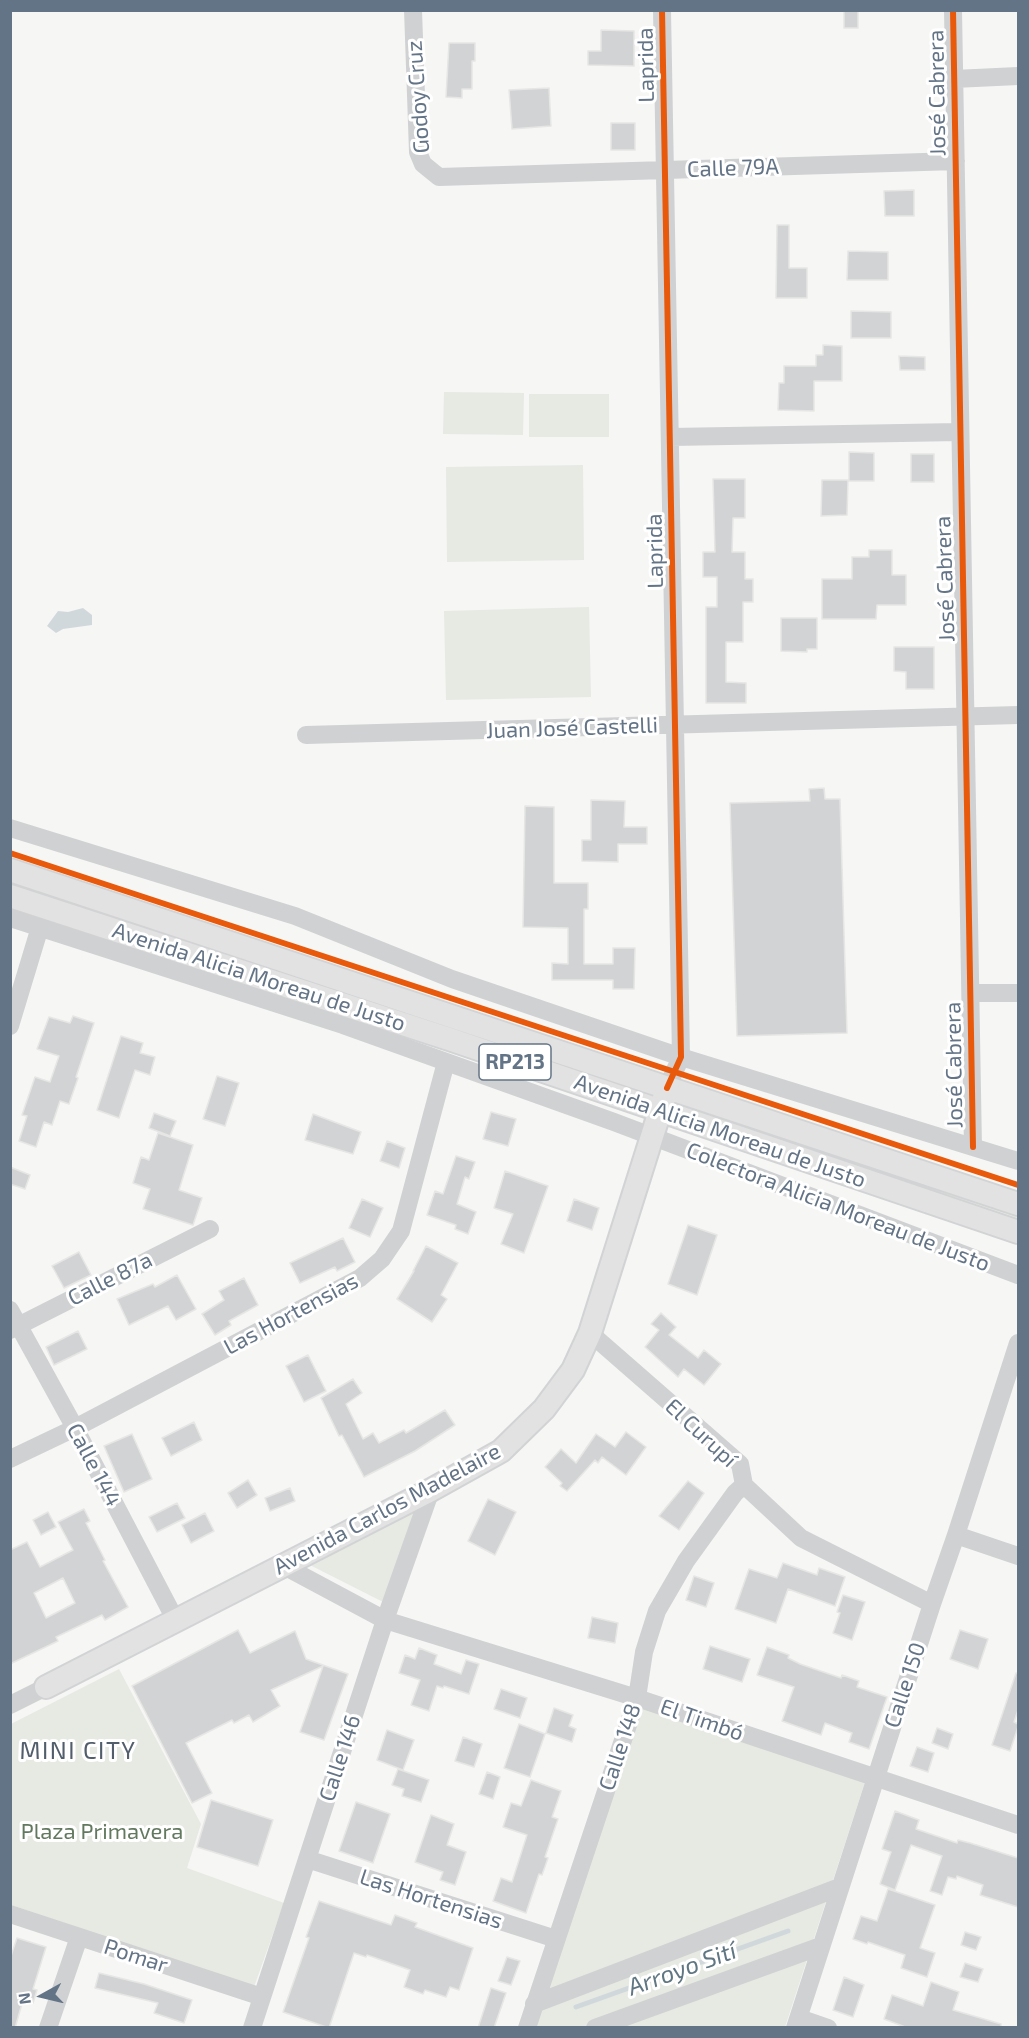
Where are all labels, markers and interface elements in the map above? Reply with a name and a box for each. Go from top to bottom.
street label: Laprida [632,27,660,103]
street label: José Cabrera [923,30,951,156]
street label: Godoy Cruz [401,40,435,154]
street label: Calle 79A [687,153,779,183]
street label: Laprida [641,513,669,589]
street label: José Cabrera [930,515,960,643]
street label: Juan José Castelli [486,712,658,744]
street label: Avenida Alicia Moreau de Justo [109,917,409,1037]
street label: José Cabrera [940,1002,968,1128]
road number: RP213 [479,1044,551,1080]
street label: Avenida Alicia Moreau de Justo [571,1069,869,1193]
street label: Colectora Alicia Moreau de Justo [683,1137,993,1277]
street label: Calle 87a [63,1247,157,1311]
street label: Las Hortensias [219,1268,363,1360]
street label: El Curupí [660,1393,742,1473]
street label: Calle 144 [61,1419,127,1511]
street label: Avenida Carlos Madelaire [269,1438,505,1580]
street label: Calle 150 [879,1639,931,1731]
street label: El Timbó [657,1693,747,1747]
street label: Calle 148 [594,1700,646,1794]
street label: Calle 146 [314,1711,366,1805]
district label: MINI CITY [20,1737,136,1765]
park label: Plaza Primavera [21,1819,183,1845]
street label: Las Hortensias [356,1864,506,1934]
street label: Pomar [101,1933,171,1979]
water label: Arroyo Sití [624,1936,740,2002]
north arrow [12,1966,72,2026]
text: N [13,1992,34,2006]

